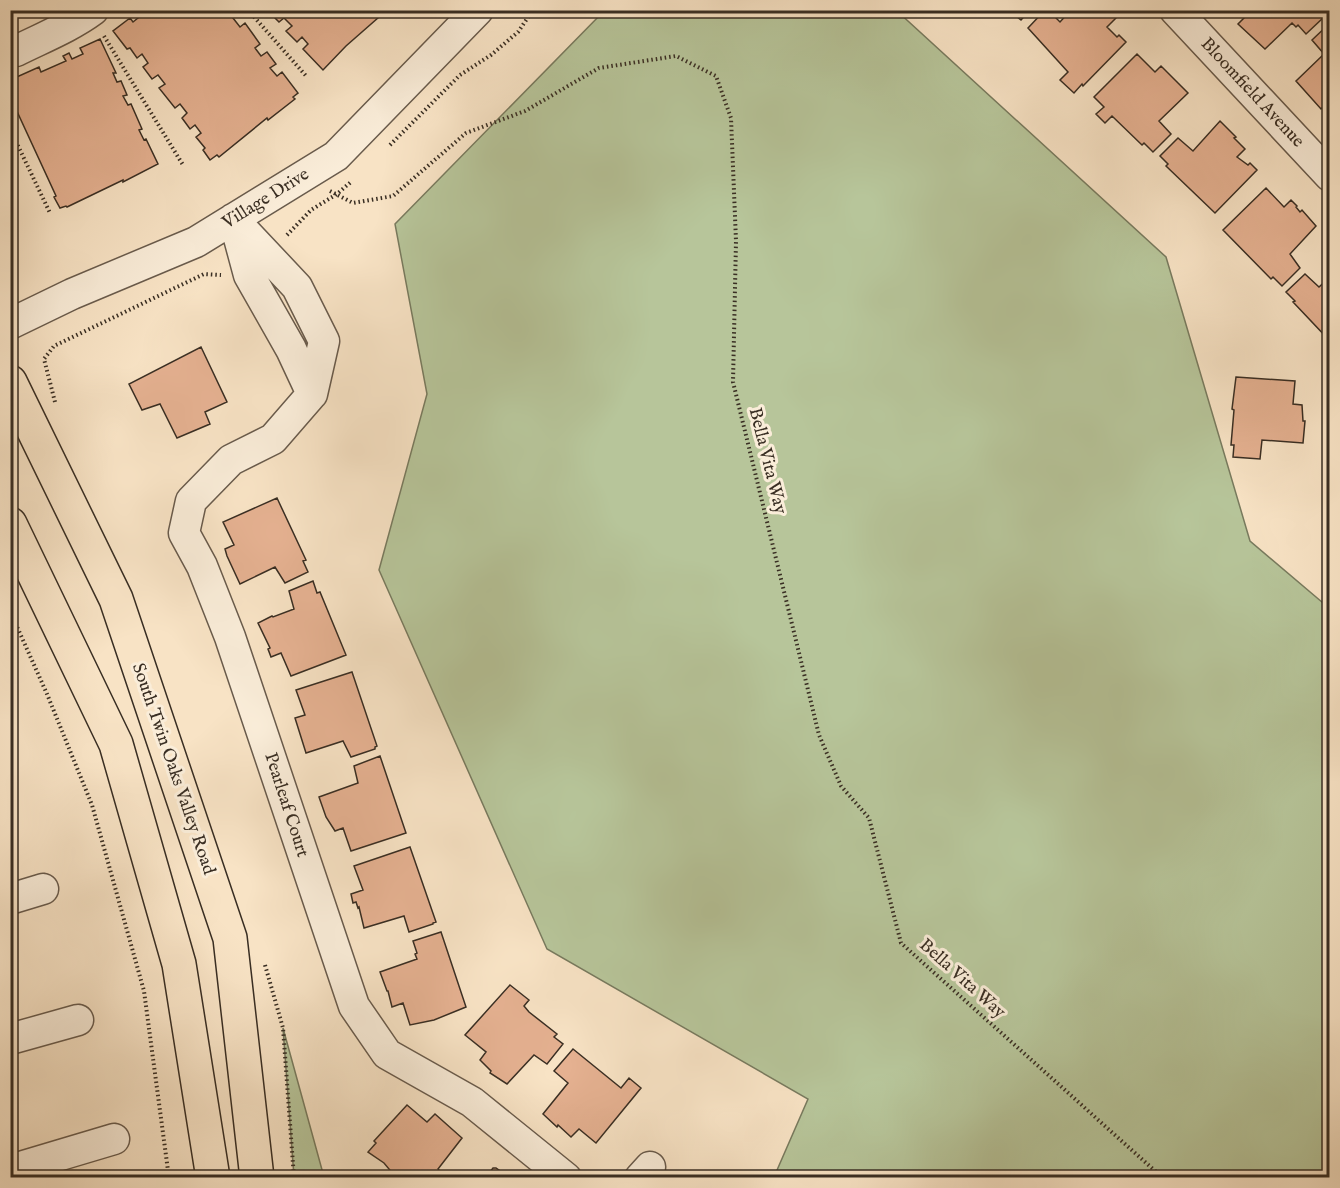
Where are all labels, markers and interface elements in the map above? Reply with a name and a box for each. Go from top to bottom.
street label: Bloomfield Avenue [1195,33,1309,153]
street label: Village Drive [217,163,314,235]
street label: Bella Vita Way [743,405,791,517]
street label: South Twin Oaks Valley Road [126,660,220,878]
street label: Pearleaf Court [258,750,314,860]
street label: Bella Vita Way [914,934,1010,1024]

